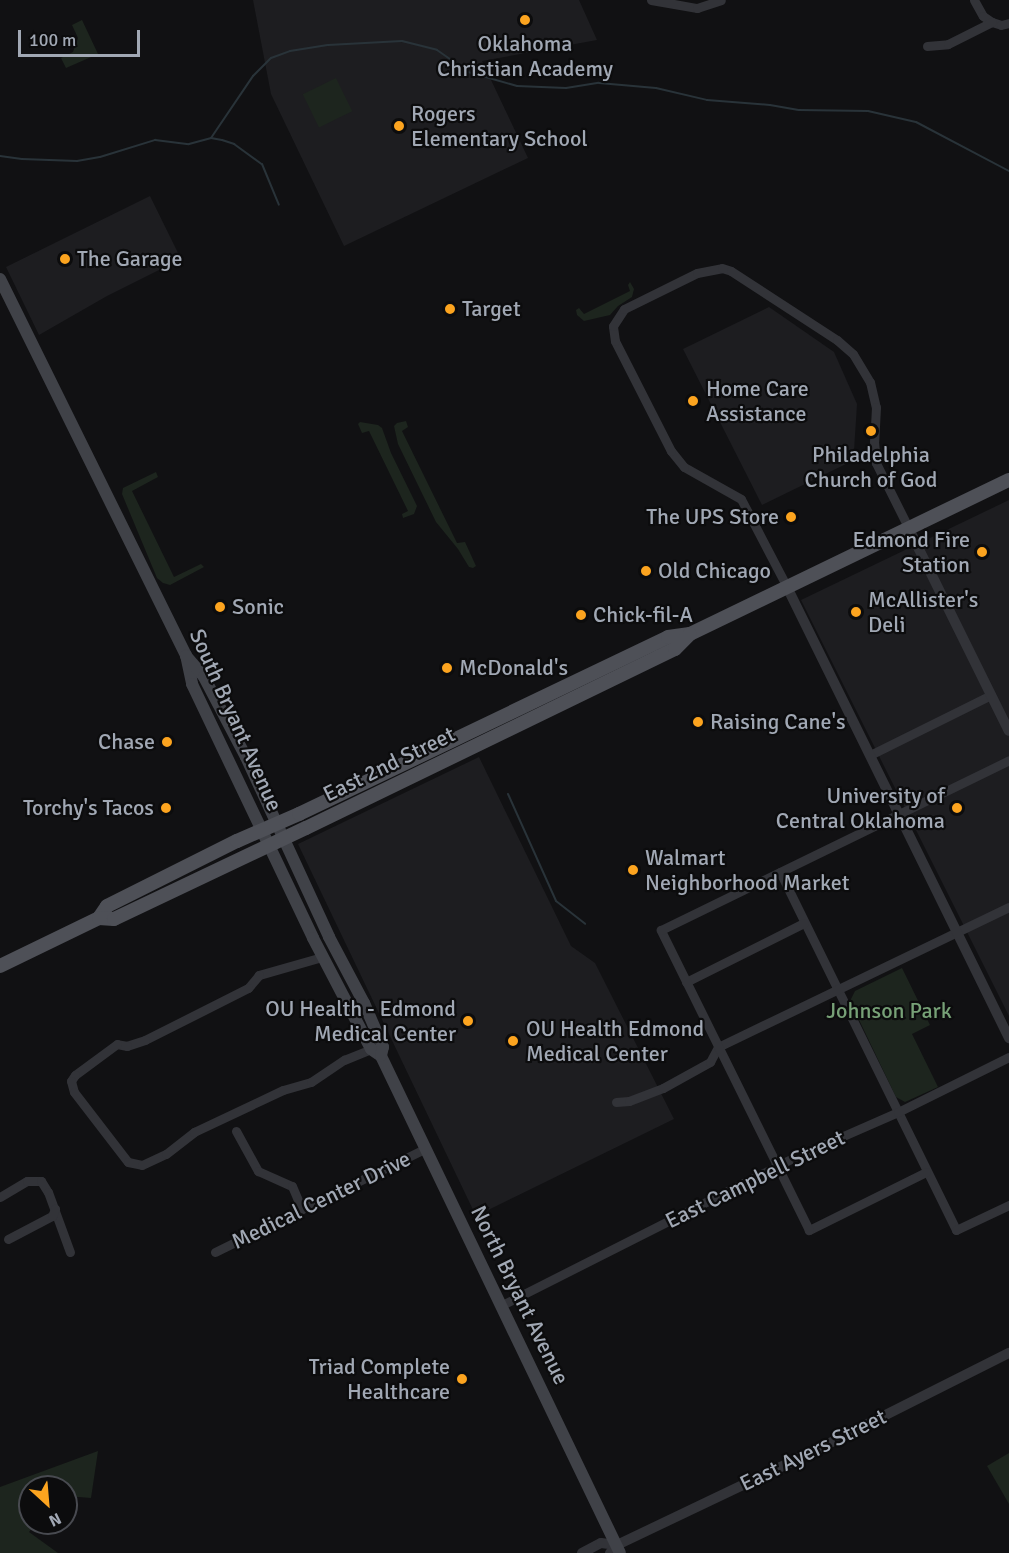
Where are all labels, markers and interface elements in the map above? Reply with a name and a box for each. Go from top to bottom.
marker: Oklahoma Christian Academy [518,13,532,27]
scale bar [21,18,142,56]
text: 100 m [29,29,76,51]
place label: Oklahoma Christian Academy [437,30,613,82]
place label: Rogers Elementary School [411,100,588,152]
marker: Rogers Elementary School [392,119,406,133]
place label: The Garage [77,246,183,272]
marker: The Garage [58,252,72,266]
place label: Target [462,296,521,322]
marker: Target [443,302,457,316]
place label: Home Care Assistance [706,375,809,427]
marker: Home Care Assistance [684,392,702,410]
marker: Philadelphia Church of God [864,424,878,438]
place label: Philadelphia Church of God [805,441,937,493]
place label: The UPS Store [646,504,779,530]
marker: The UPS Store [784,510,798,524]
place label: Edmond Fire Station [853,526,970,578]
marker: Edmond Fire Station [975,545,989,559]
place label: Old Chicago [658,558,771,584]
marker: Old Chicago [639,564,653,578]
place label: McAllister's Deli [868,586,978,638]
place label: Sonic [232,594,284,620]
marker: Sonic [213,600,227,614]
place label: Chick-fil-A [593,602,693,628]
marker: McAllister's Deli [849,605,863,619]
marker: Chick-fil-A [574,608,588,622]
street label: South Bryant Avenue [184,625,288,815]
place label: McDonald's [459,655,568,681]
marker: McDonald's [440,661,454,675]
place label: Raising Cane's [710,709,846,735]
marker: Raising Cane's [691,715,705,729]
street label: East 2nd Street [319,721,459,807]
place label: Chase [98,729,155,755]
marker: Chase [160,735,174,749]
place label: University of Central Oklahoma [776,782,945,834]
place label: Torchy's Tacos [23,795,154,821]
marker: Torchy's Tacos [159,801,173,815]
marker: University of Central Oklahoma [950,801,964,815]
place label: Walmart Neighborhood Market [645,844,849,896]
marker: Walmart Neighborhood Market [626,863,640,877]
place label: OU Health - Edmond Medical Center [265,995,456,1046]
park label: Johnson Park [826,998,952,1024]
marker: OU Health - Edmond Medical Center [461,1014,475,1028]
place label: OU Health Edmond Medical Center [526,1015,704,1066]
marker: OU Health Edmond Medical Center [504,1032,522,1050]
street label: East Campbell Street [661,1124,849,1234]
street label: Medical Center Drive [227,1145,415,1255]
street label: North Bryant Avenue [465,1201,575,1389]
place label: Triad Complete Healthcare [309,1353,450,1404]
marker: Triad Complete Healthcare [455,1372,469,1386]
street label: East Ayers Street [735,1403,891,1497]
north arrow [18,1475,78,1535]
text: N [46,1508,64,1531]

